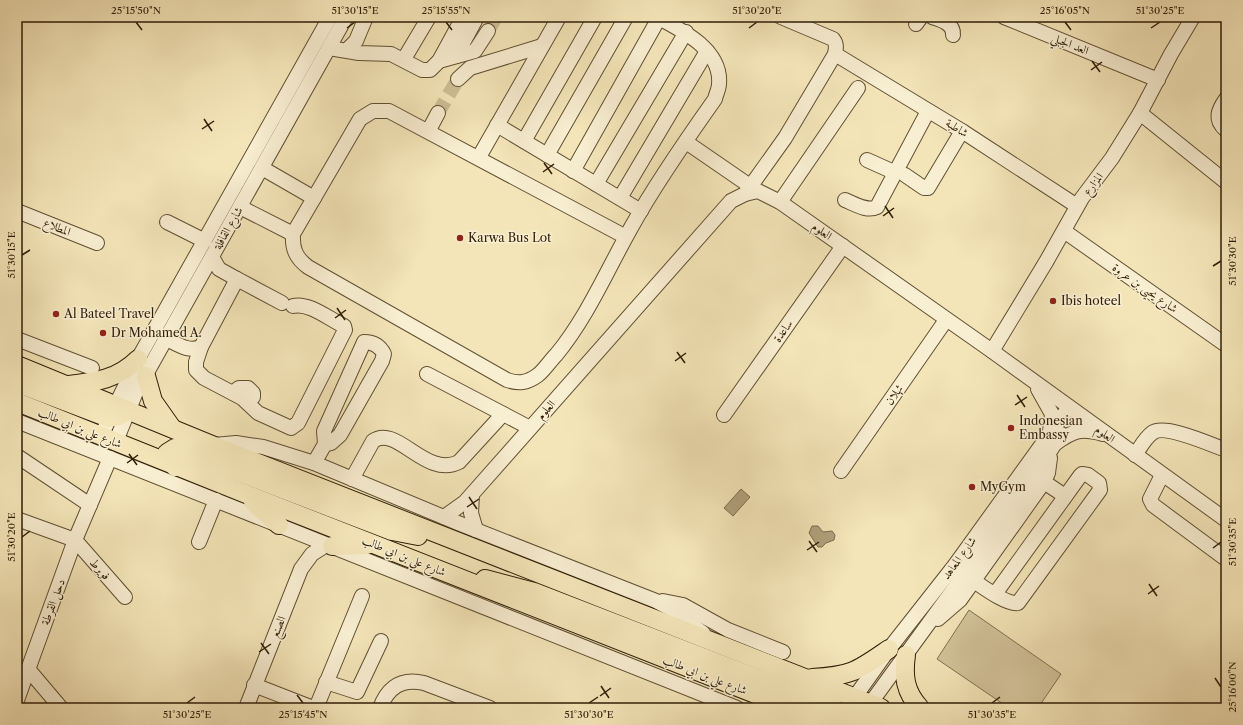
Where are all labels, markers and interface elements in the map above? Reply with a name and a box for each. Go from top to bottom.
text: 25°15'50"N [111,4,161,17]
text: 51°30'15"E [331,4,379,17]
text: 25°15'55"N [421,4,471,17]
text: 51°30'20"E [732,4,782,17]
text: 25°16'05"N [1040,4,1090,17]
text: 51°30'25"E [1136,4,1184,17]
street label: العد الجبلي [1047,29,1091,63]
street label: شاطبة [943,115,971,140]
street label: المزارع [1079,169,1110,201]
street label: شارع القافلة [209,204,249,255]
street label: المطلاع [40,214,73,243]
street label: العلوم [807,218,836,246]
place label: Karwa Bus Lot [468,230,552,245]
text: 51°30'15"E [5,231,18,279]
marker: Karwa Bus Lot [455,233,465,243]
text: 51°30'30"E [1226,236,1239,286]
street label: شارع يحيى بن عروة [1107,260,1181,319]
place label: Ibis hoteel [1061,293,1121,308]
marker: Ibis hoteel [1048,296,1058,306]
place label: Al Bateel Travel [63,306,155,321]
marker: Al Bateel Travel [51,309,61,319]
street label: ساعدة [769,316,796,345]
place label: Dr Mohamed A. [111,325,202,340]
marker: Dr Mohamed A. [98,328,108,338]
street label: ثهلان [881,381,907,408]
street label: العلوم [533,396,562,425]
street label: شارع علي بن ابي طالب [34,404,124,456]
place label: Indonesian Embassy [1019,413,1083,442]
street label: العلوم [1090,421,1119,449]
marker: Indonesian Embassy [1006,423,1016,433]
place label: MyGym [980,479,1026,494]
marker: MyGym [967,482,977,492]
text: 51°30'20"E [5,512,18,562]
text: 51°30'35"E [1226,518,1239,566]
street label: شارع علي بن ابي طالب [358,532,448,584]
street label: شارع المعاهد [938,533,982,584]
street label: فويرط [86,555,114,583]
street label: دحل القرطة [37,577,70,628]
street label: الصنع [266,613,293,641]
street label: شارع علي بن ابي طالب [659,652,750,702]
text: 25°16'00"N [1226,661,1239,713]
text: 51°30'25"E [163,708,211,721]
text: 25°15'45"N [279,708,327,721]
text: 51°30'30"E [564,708,614,721]
text: 51°30'35"E [968,708,1016,721]

